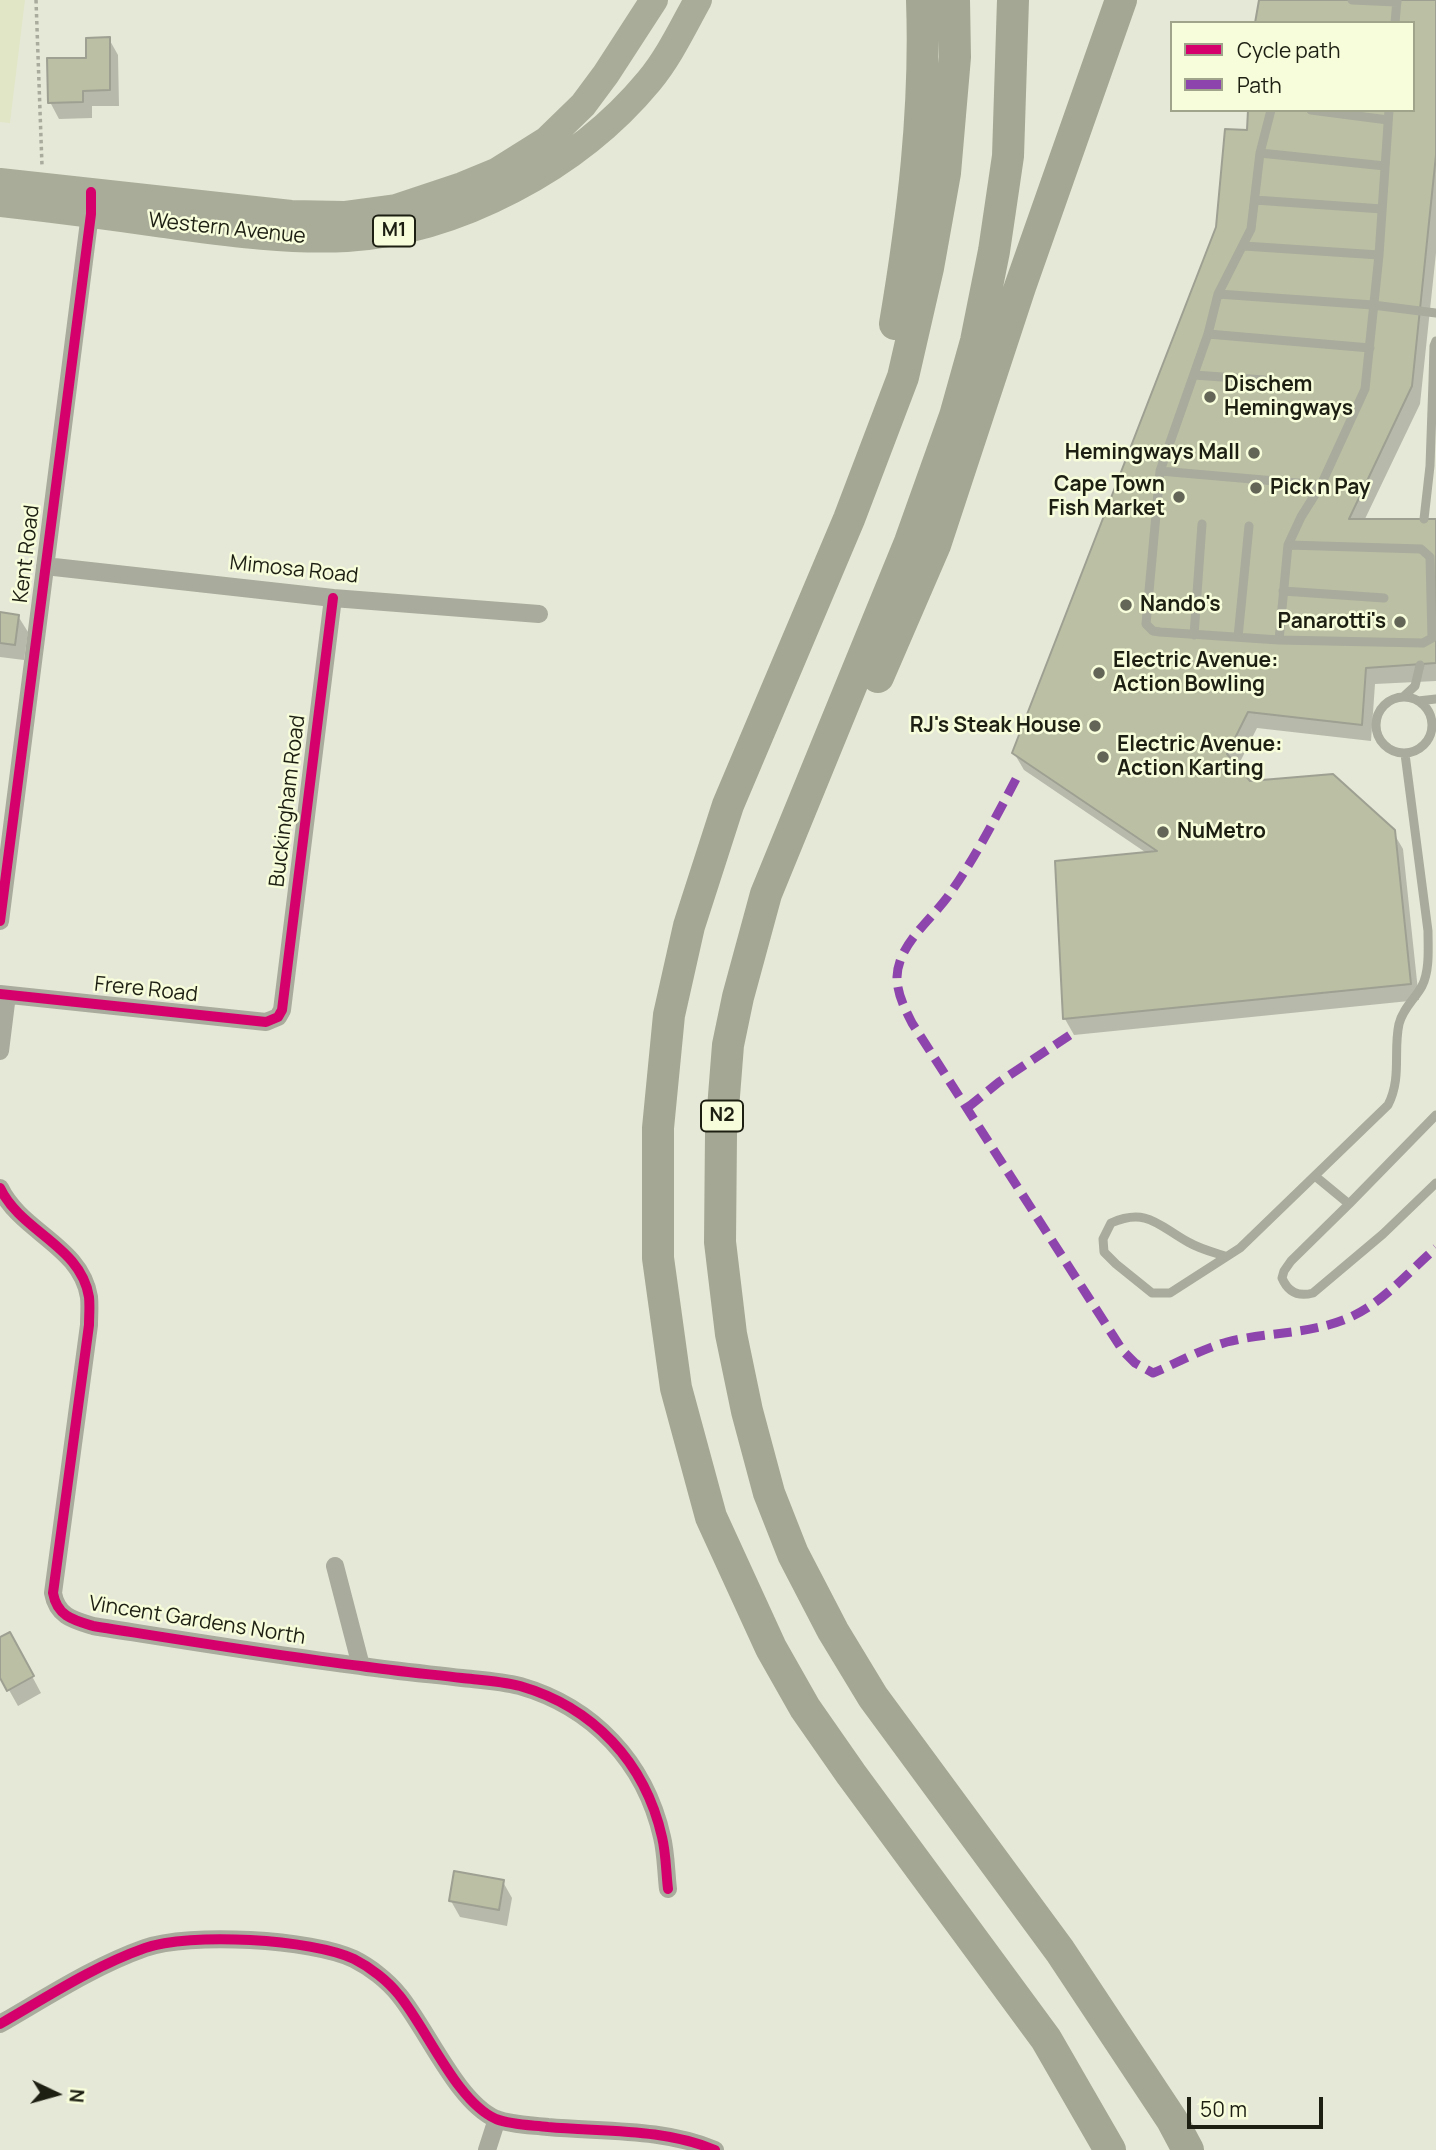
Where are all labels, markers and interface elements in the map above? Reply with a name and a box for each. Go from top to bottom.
legend [1170,21,1415,112]
text: Cycle path [1237,36,1340,64]
text: Path [1237,71,1282,99]
street label: Western Avenue [147,208,307,250]
road number: M1 [373,216,415,246]
place label: Dischem Hemingways [1224,372,1353,422]
marker: Dischem Hemingways [1202,389,1218,405]
place label: Hemingways Mall [1065,440,1240,466]
marker: Hemingways Mall [1246,445,1262,461]
place label: Cape Town Fish Market [1048,472,1165,522]
place label: Pick n Pay [1270,475,1371,501]
marker: Pick n Pay [1248,480,1264,496]
marker: Cape Town Fish Market [1171,489,1187,505]
street label: Kent Road [8,504,46,604]
street label: Mimosa Road [228,551,360,589]
place label: Nando's [1140,592,1221,618]
marker: Nando's [1118,597,1134,613]
place label: Panarotti's [1278,609,1386,635]
marker: Panarotti's [1392,614,1408,630]
place label: Electric Avenue: Action Bowling [1113,648,1278,698]
marker: Electric Avenue: Action Bowling [1091,665,1107,681]
place label: RJ's Steak House [910,713,1081,739]
street label: Buckingham Road [265,714,311,888]
marker: RJ's Steak House [1087,718,1103,734]
place label: Electric Avenue: Action Karting [1117,732,1282,782]
marker: Electric Avenue: Action Karting [1095,749,1111,765]
place label: NuMetro [1177,819,1266,845]
marker: NuMetro [1155,824,1171,840]
street label: Frere Road [93,972,199,1008]
road number: N2 [701,1100,743,1132]
street label: Vincent Gardens North [87,1591,307,1651]
north arrow [21,2059,91,2129]
scale bar [1191,2084,1328,2128]
text: N [63,2088,90,2104]
text: 50 m [1200,2095,1247,2123]

